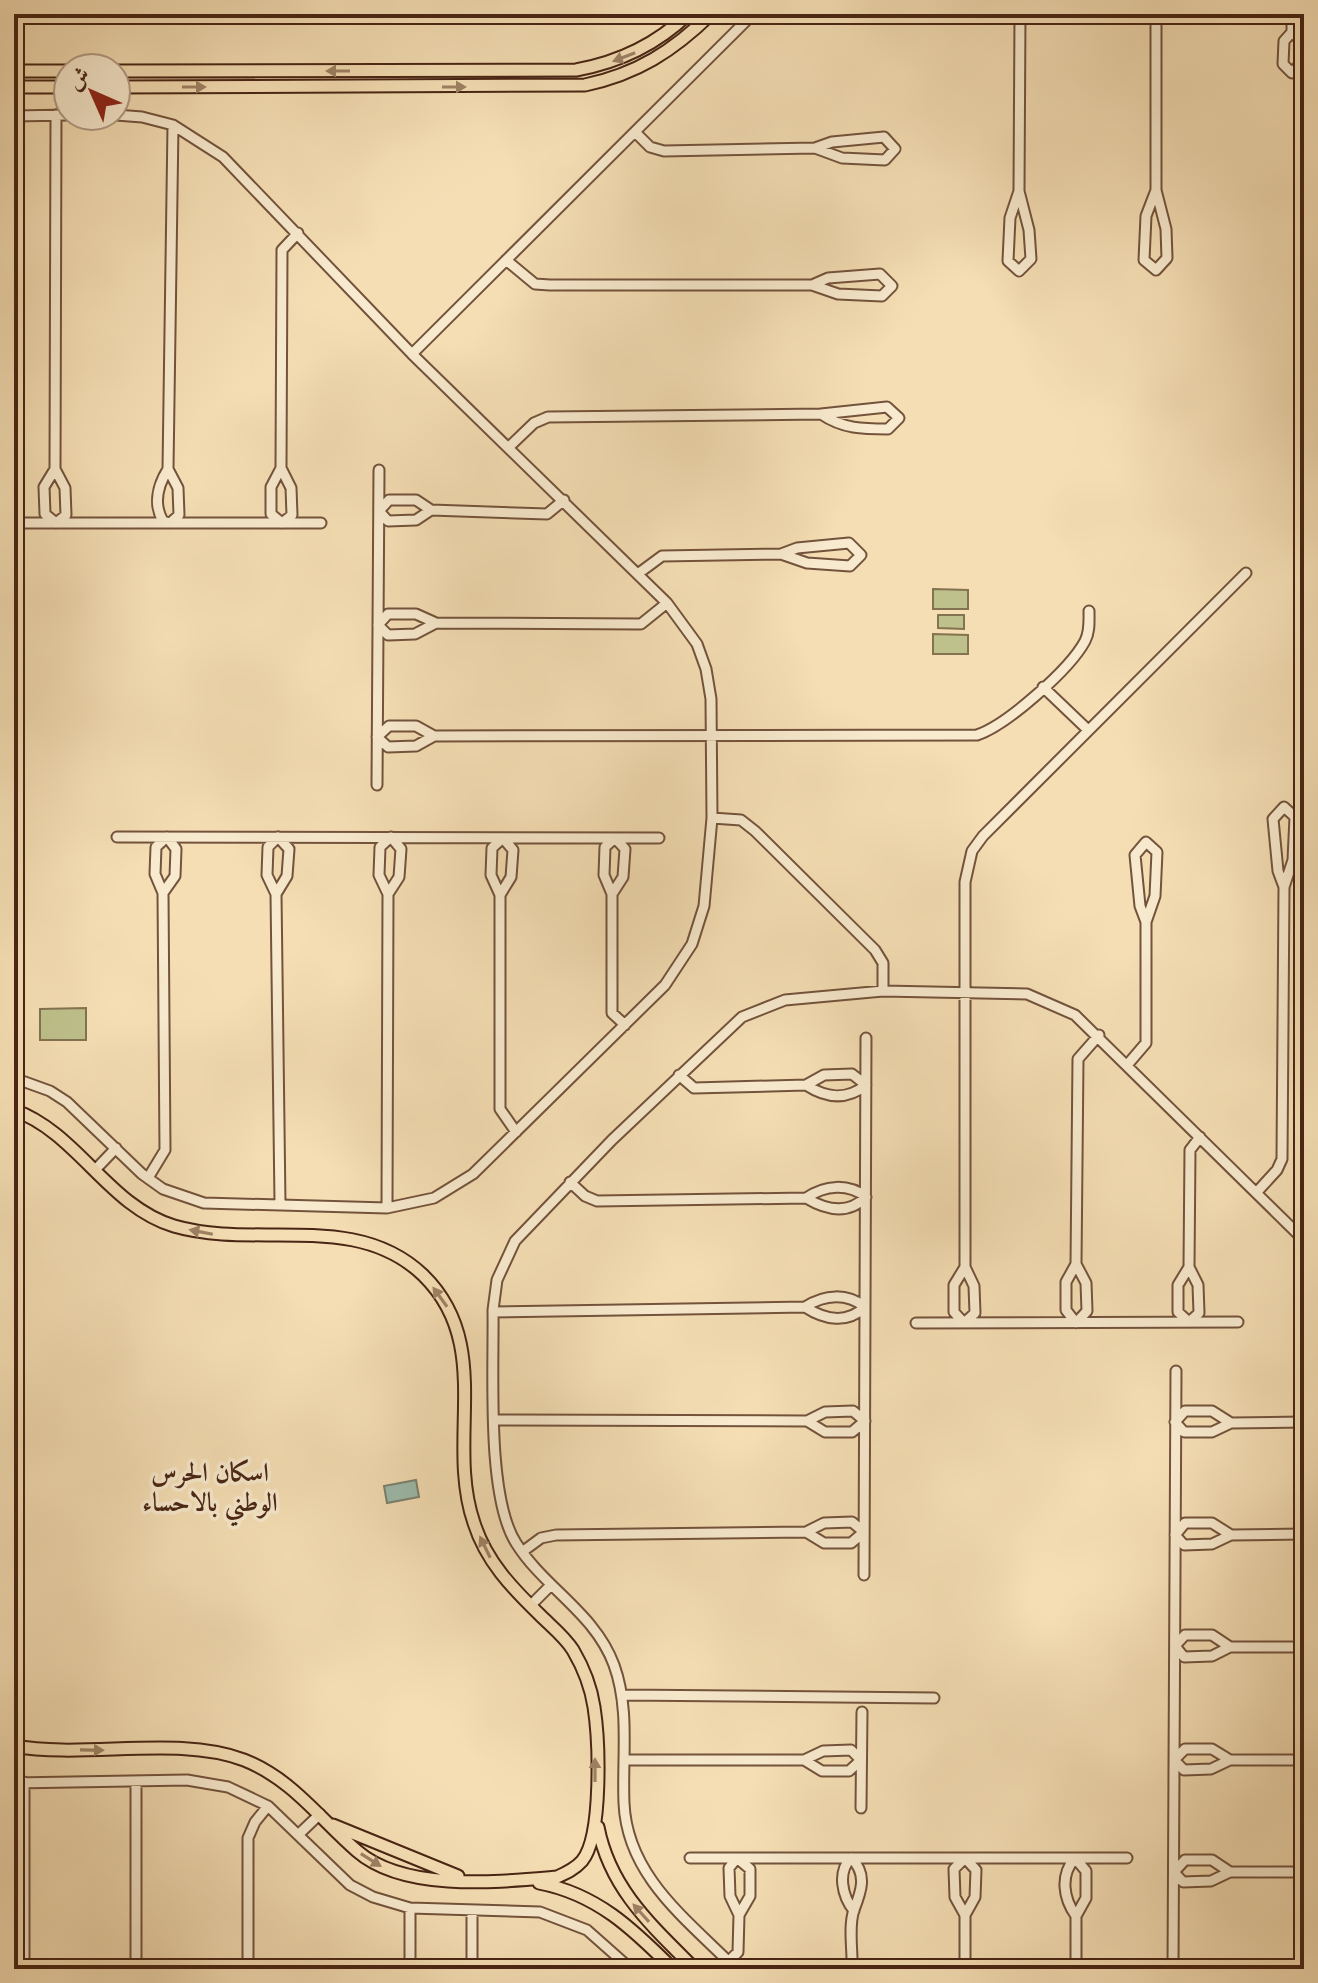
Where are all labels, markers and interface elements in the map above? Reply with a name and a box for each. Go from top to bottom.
one-way arrow [612,51,636,64]
north arrow [52,52,132,132]
text: ش [64,64,95,95]
one-way arrow [325,65,350,77]
one-way arrow [182,81,207,93]
one-way arrow [442,81,467,93]
one-way arrow [188,1225,213,1238]
one-way arrow [432,1286,448,1307]
district label: اسكان الحرس الوطني بالاحساء [142,1458,278,1527]
one-way arrow [478,1536,492,1559]
one-way arrow [80,1744,105,1756]
one-way arrow [589,1757,601,1782]
one-way arrow [360,1852,381,1867]
one-way arrow [632,1904,650,1923]

